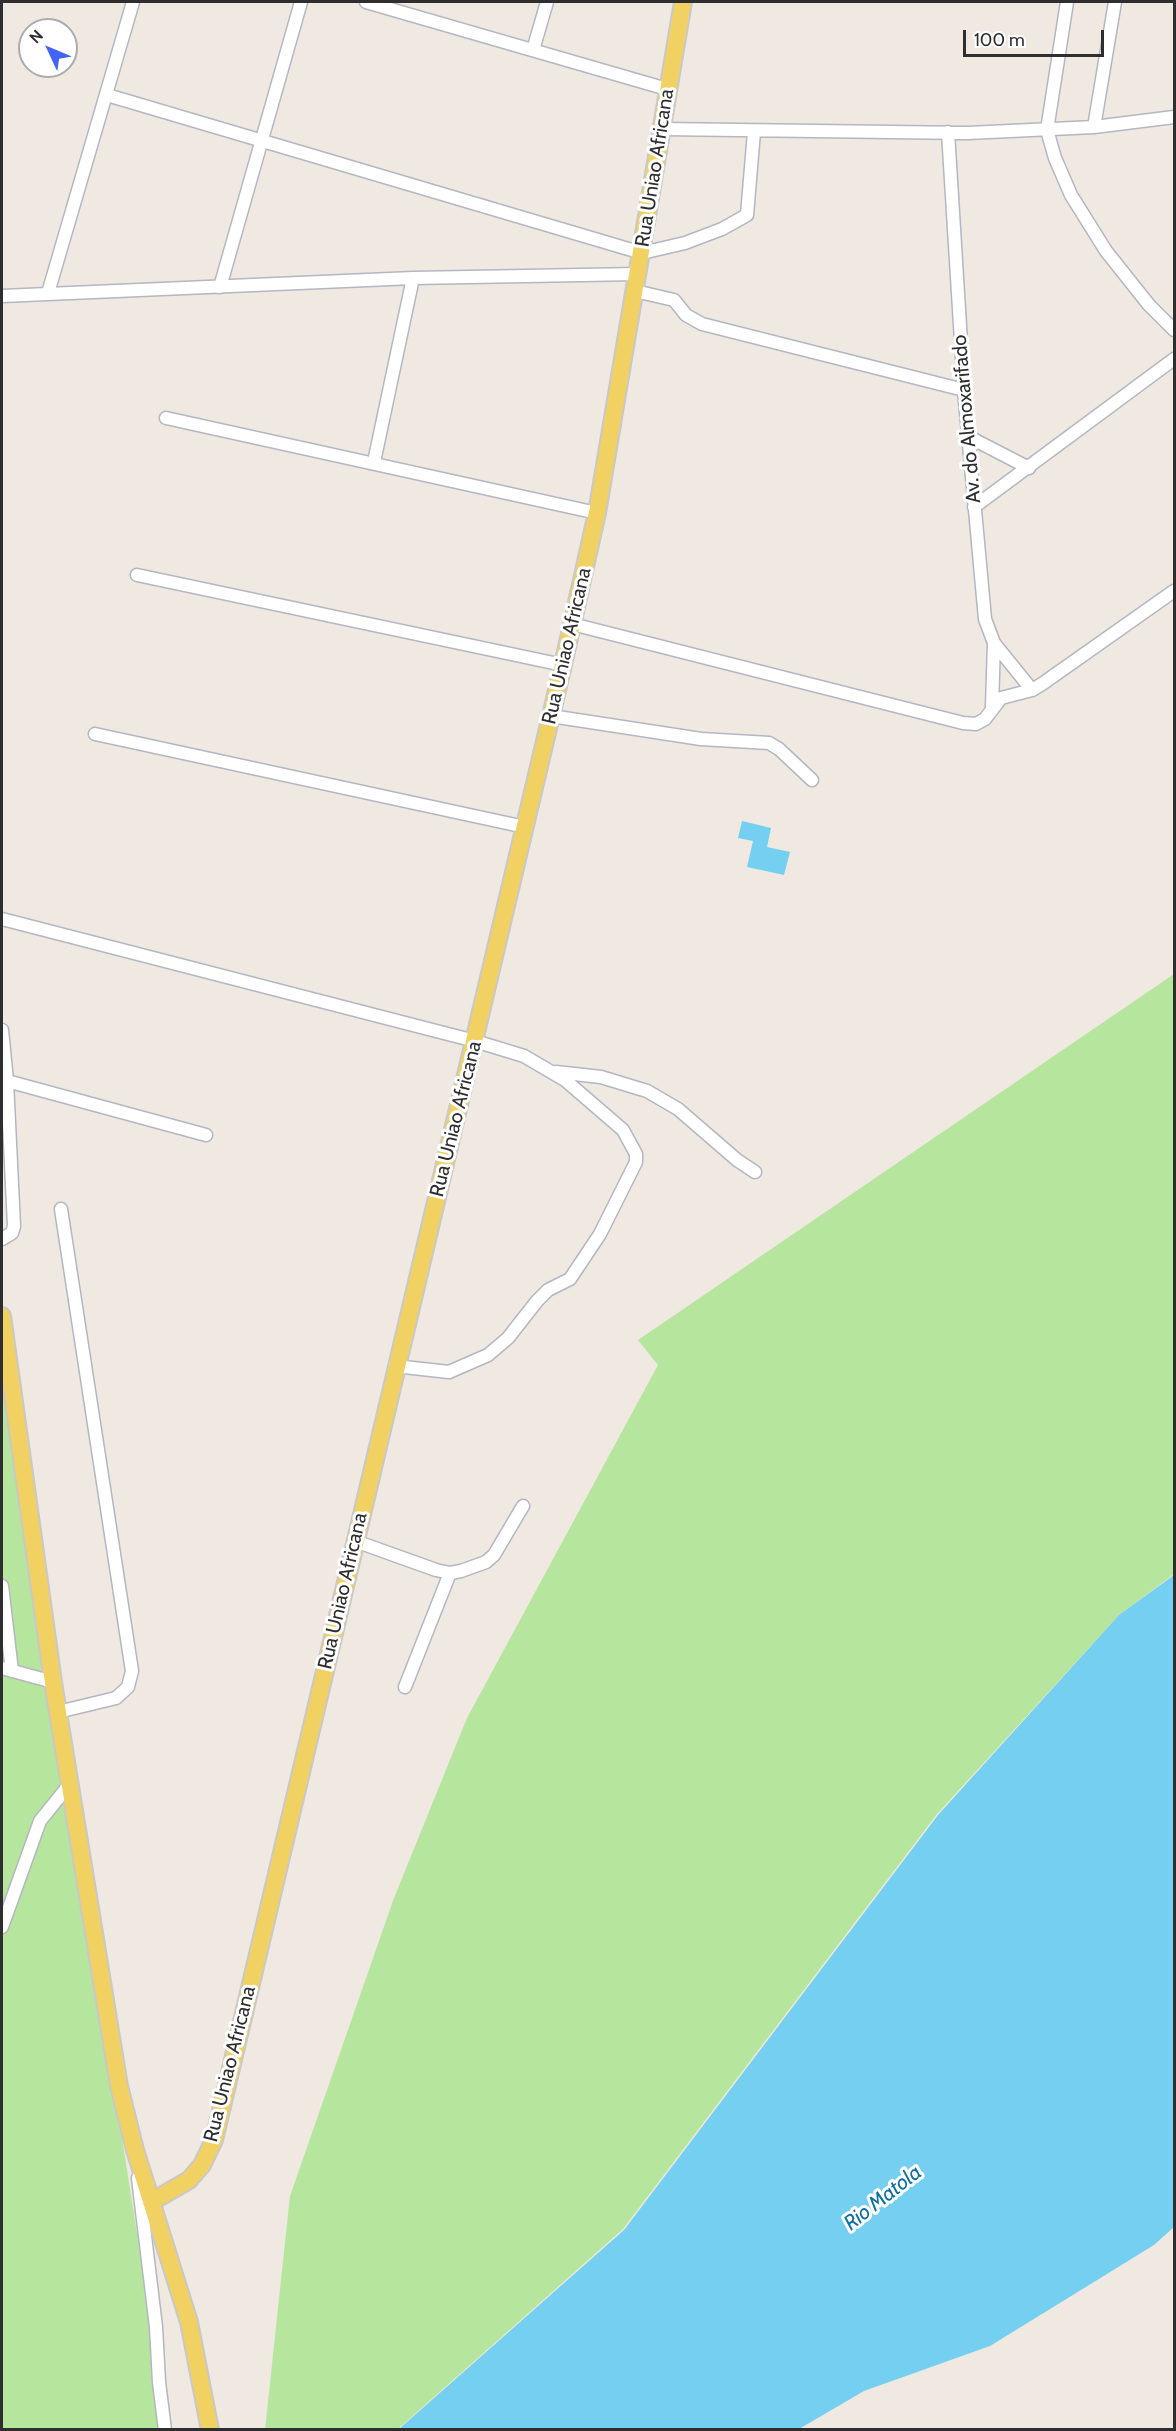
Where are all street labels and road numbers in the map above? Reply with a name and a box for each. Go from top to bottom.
street label: Rua Uniao Africana [631,87,679,249]
street label: Av. do Almoxarifado [948,334,986,504]
street label: Rua Uniao Africana [537,565,597,727]
street label: Rua Uniao Africana [425,1039,487,1199]
street label: Rua Uniao Africana [313,1510,373,1672]
street label: Rua Uniao Africana [199,1984,261,2144]

